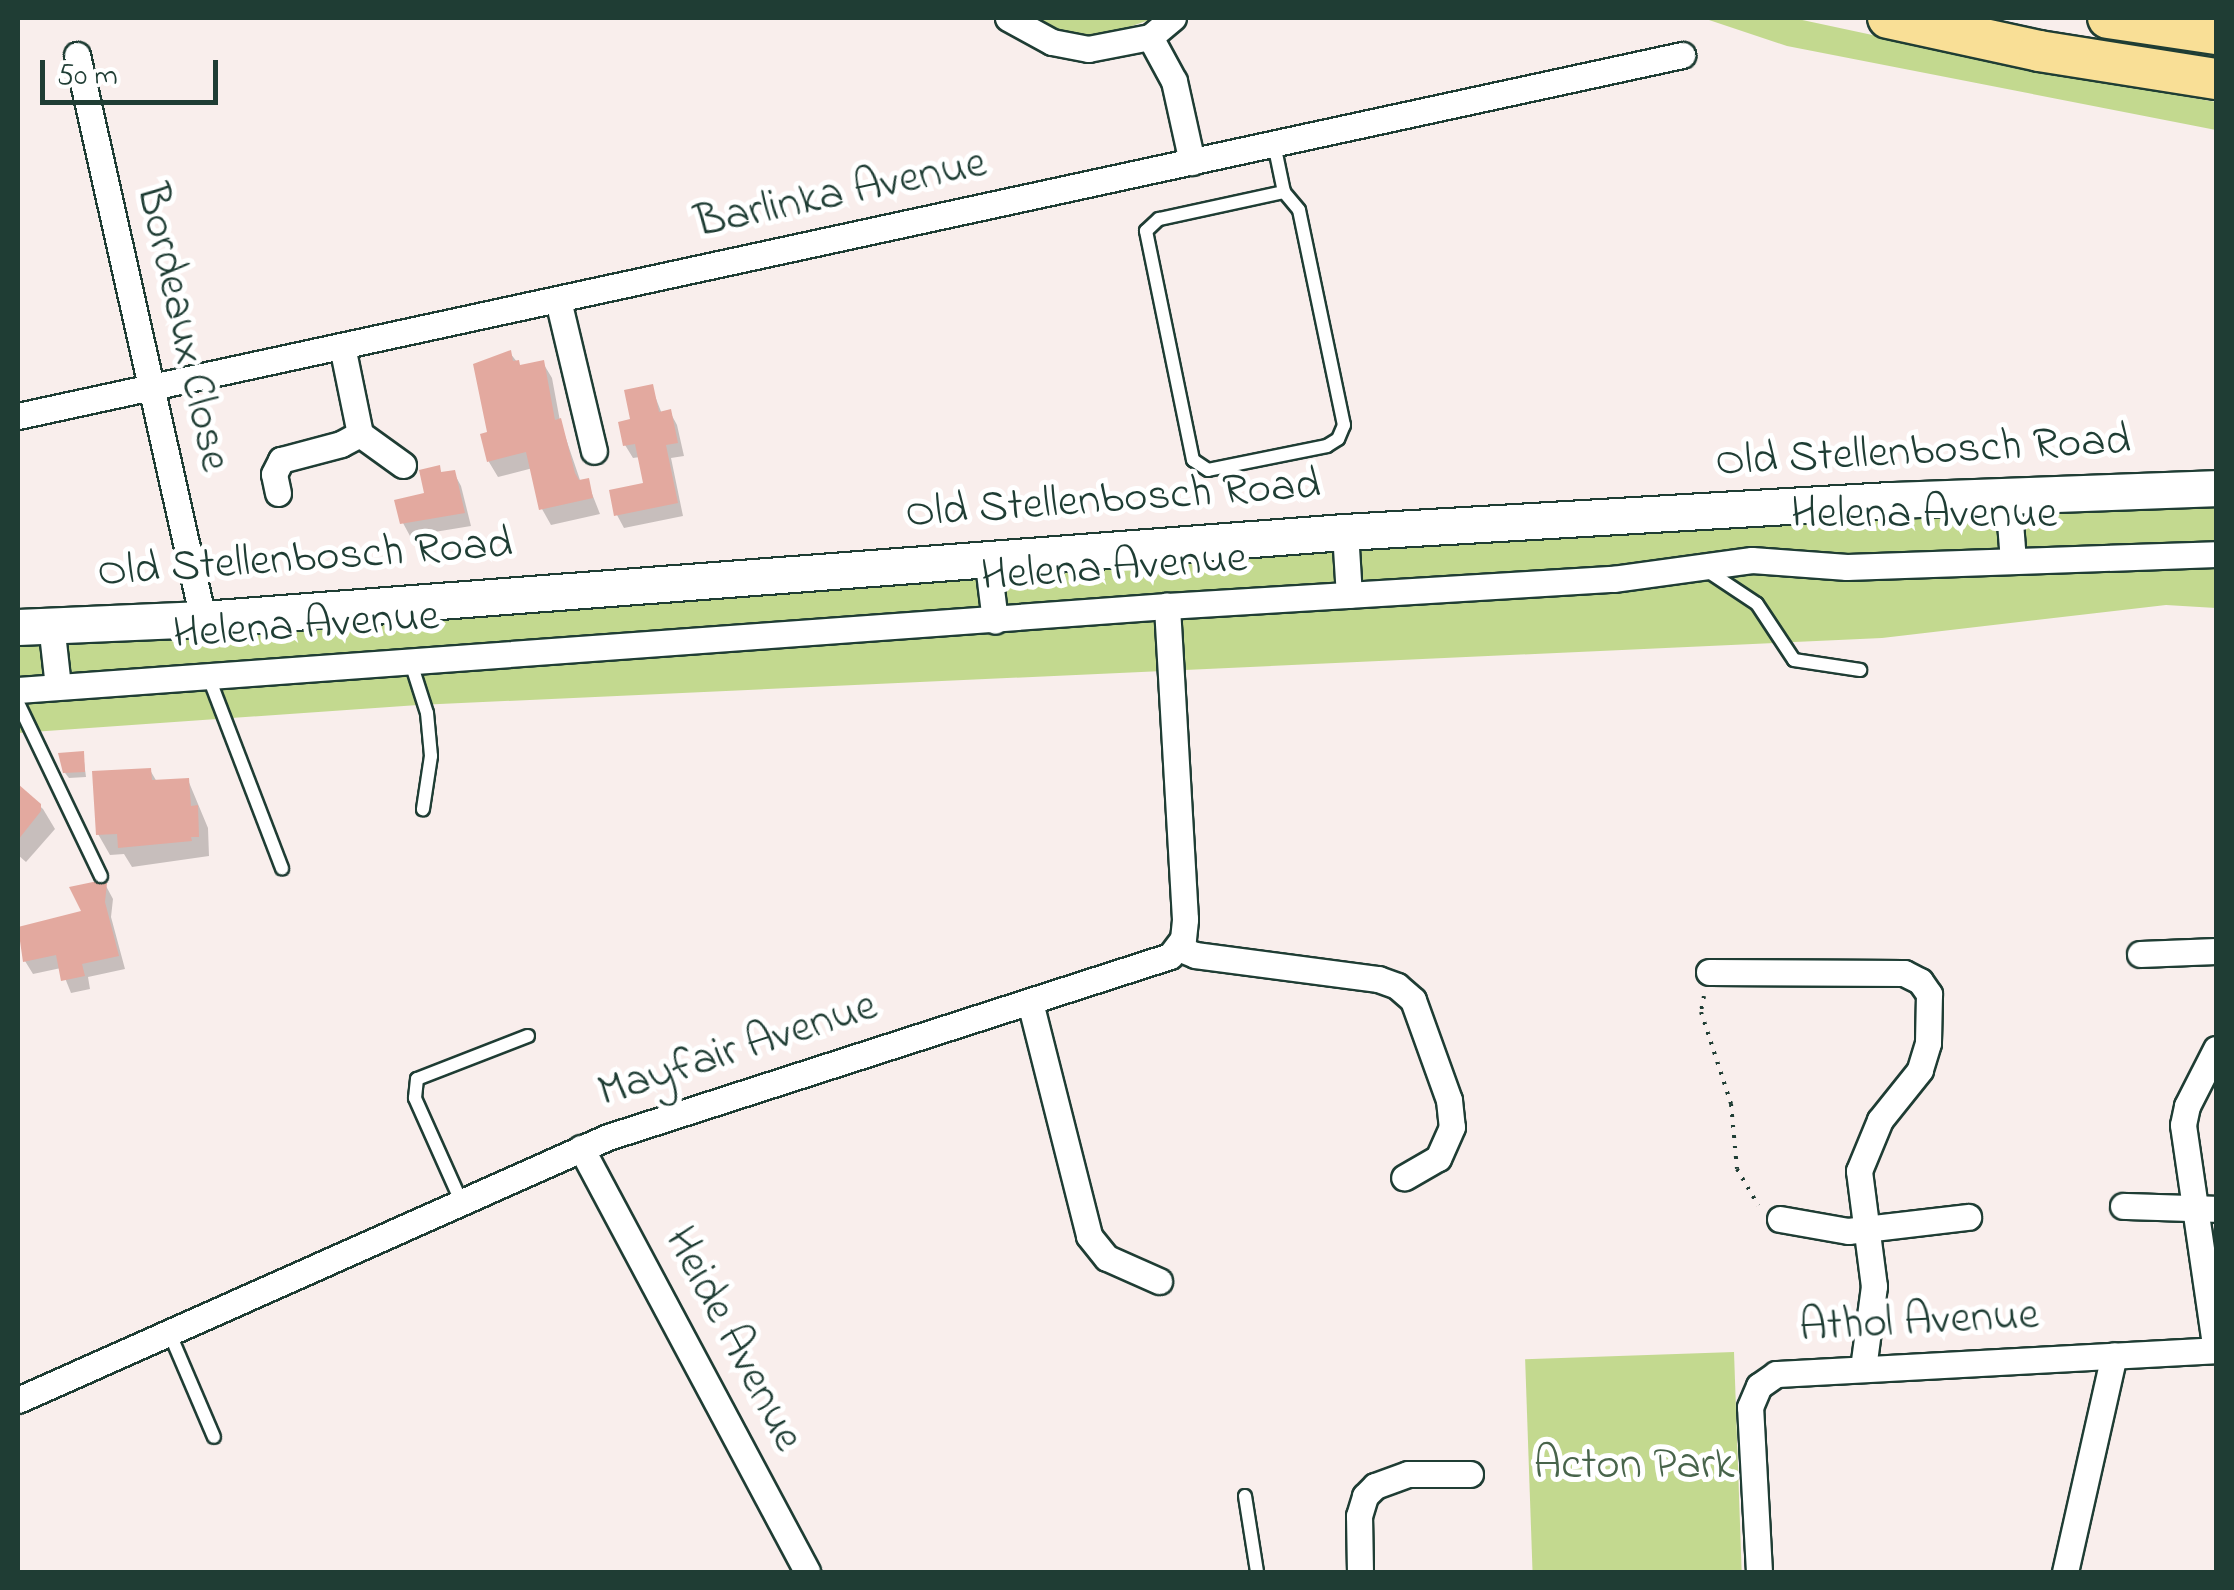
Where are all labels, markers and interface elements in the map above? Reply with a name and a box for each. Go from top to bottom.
scale bar [45,40,222,102]
text: 50 m [57,55,118,99]
street label: Barlinka Avenue [691,138,991,252]
street label: Bordeaux Close [122,179,240,477]
street label: Old Stellenbosch Road [1714,415,2132,491]
street label: Old Stellenbosch Road [904,460,1322,542]
street label: Helena Avenue [1791,489,2057,543]
street label: Old Stellenbosch Road [96,519,514,601]
street label: Helena Avenue [979,533,1249,605]
street label: Helena Avenue [171,591,441,663]
street label: Mayfair Avenue [592,981,884,1121]
street label: Heide Avenue [650,1219,814,1461]
street label: Athol Avenue [1798,1290,2040,1356]
park label: Acton Park [1534,1440,1734,1494]

